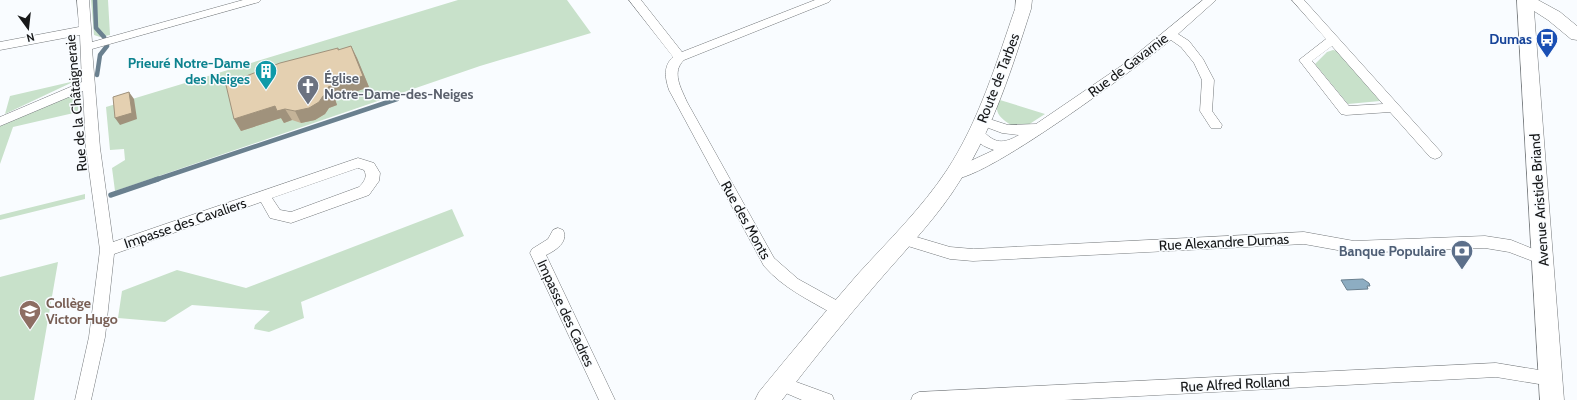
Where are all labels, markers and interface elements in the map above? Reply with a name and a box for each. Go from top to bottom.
north arrow [8,8,48,48]
bus stop icon: Dumas [1534,26,1560,59]
street label: Rue de Gavarnie [1084,29,1172,101]
text: N [25,30,36,45]
street label: Route de Tarbes [973,30,1023,125]
place label: Dumas [1489,30,1532,48]
street label: Rue de la Châtaigneraie [61,34,91,172]
place label: Prieuré Notre-Dame des Neiges [128,54,250,88]
building icon: Prieuré Notre-Dame des Neiges [253,58,279,91]
place label: Église Notre-Dame-des-Neiges [324,69,474,103]
church icon: Église Notre-Dame-des-Neiges [295,73,321,106]
street label: Avenue Aristide Briand [1525,133,1553,267]
street label: Rue des Monts [717,178,775,263]
street label: Impasse des Cavaliers [121,194,249,252]
street label: Rue Alexandre Dumas [1158,230,1290,254]
bank icon: Banque Populaire [1449,238,1475,271]
place label: Banque Populaire [1339,242,1446,260]
street label: Impasse des Cadres [533,256,599,370]
place label: Collège Victor Hugo [46,294,118,328]
school or university icon: Collège Victor Hugo [17,298,43,331]
street label: Rue Alfred Rolland [1180,372,1290,396]

